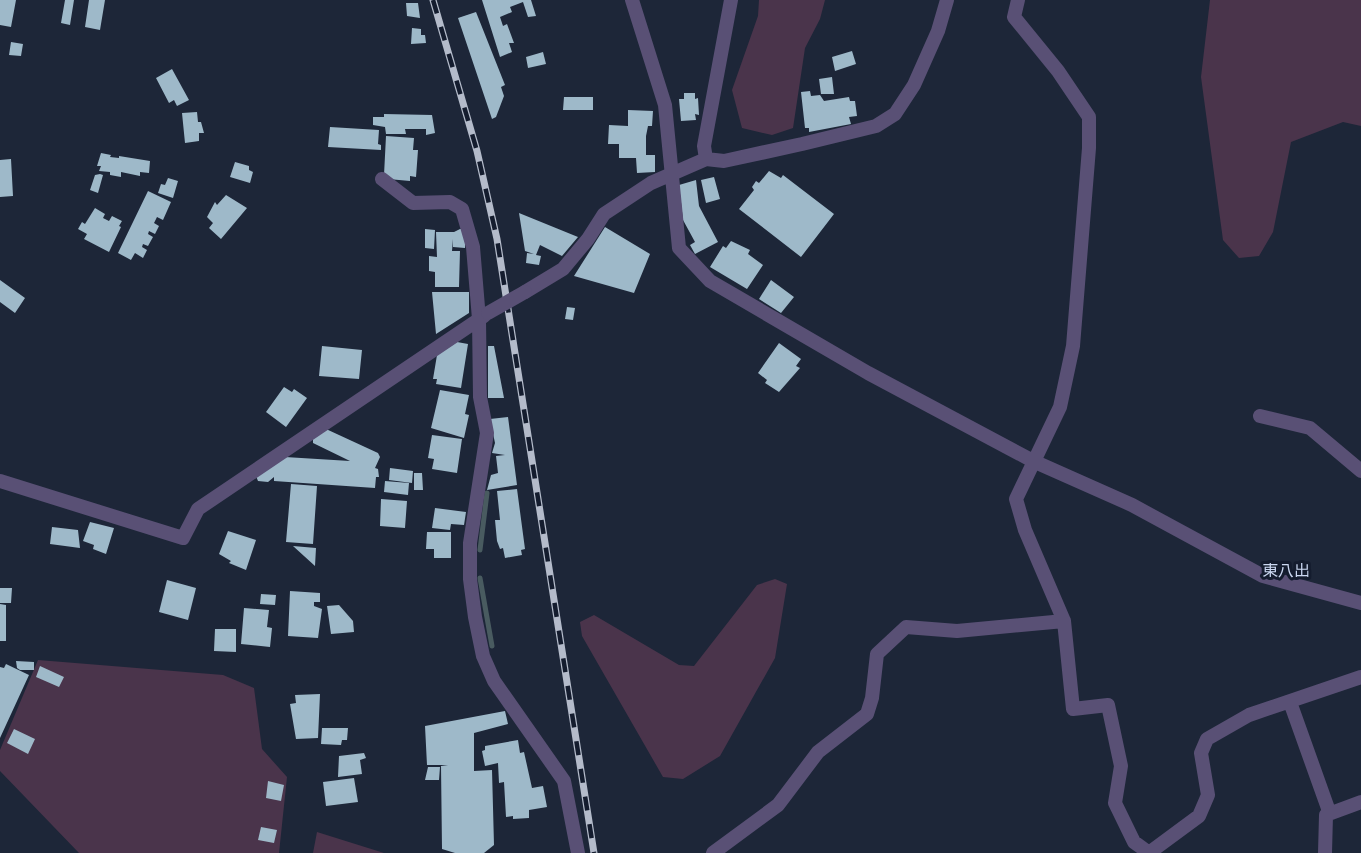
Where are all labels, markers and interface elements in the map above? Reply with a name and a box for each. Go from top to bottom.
district label: 東八出 [1262,561,1310,580]

